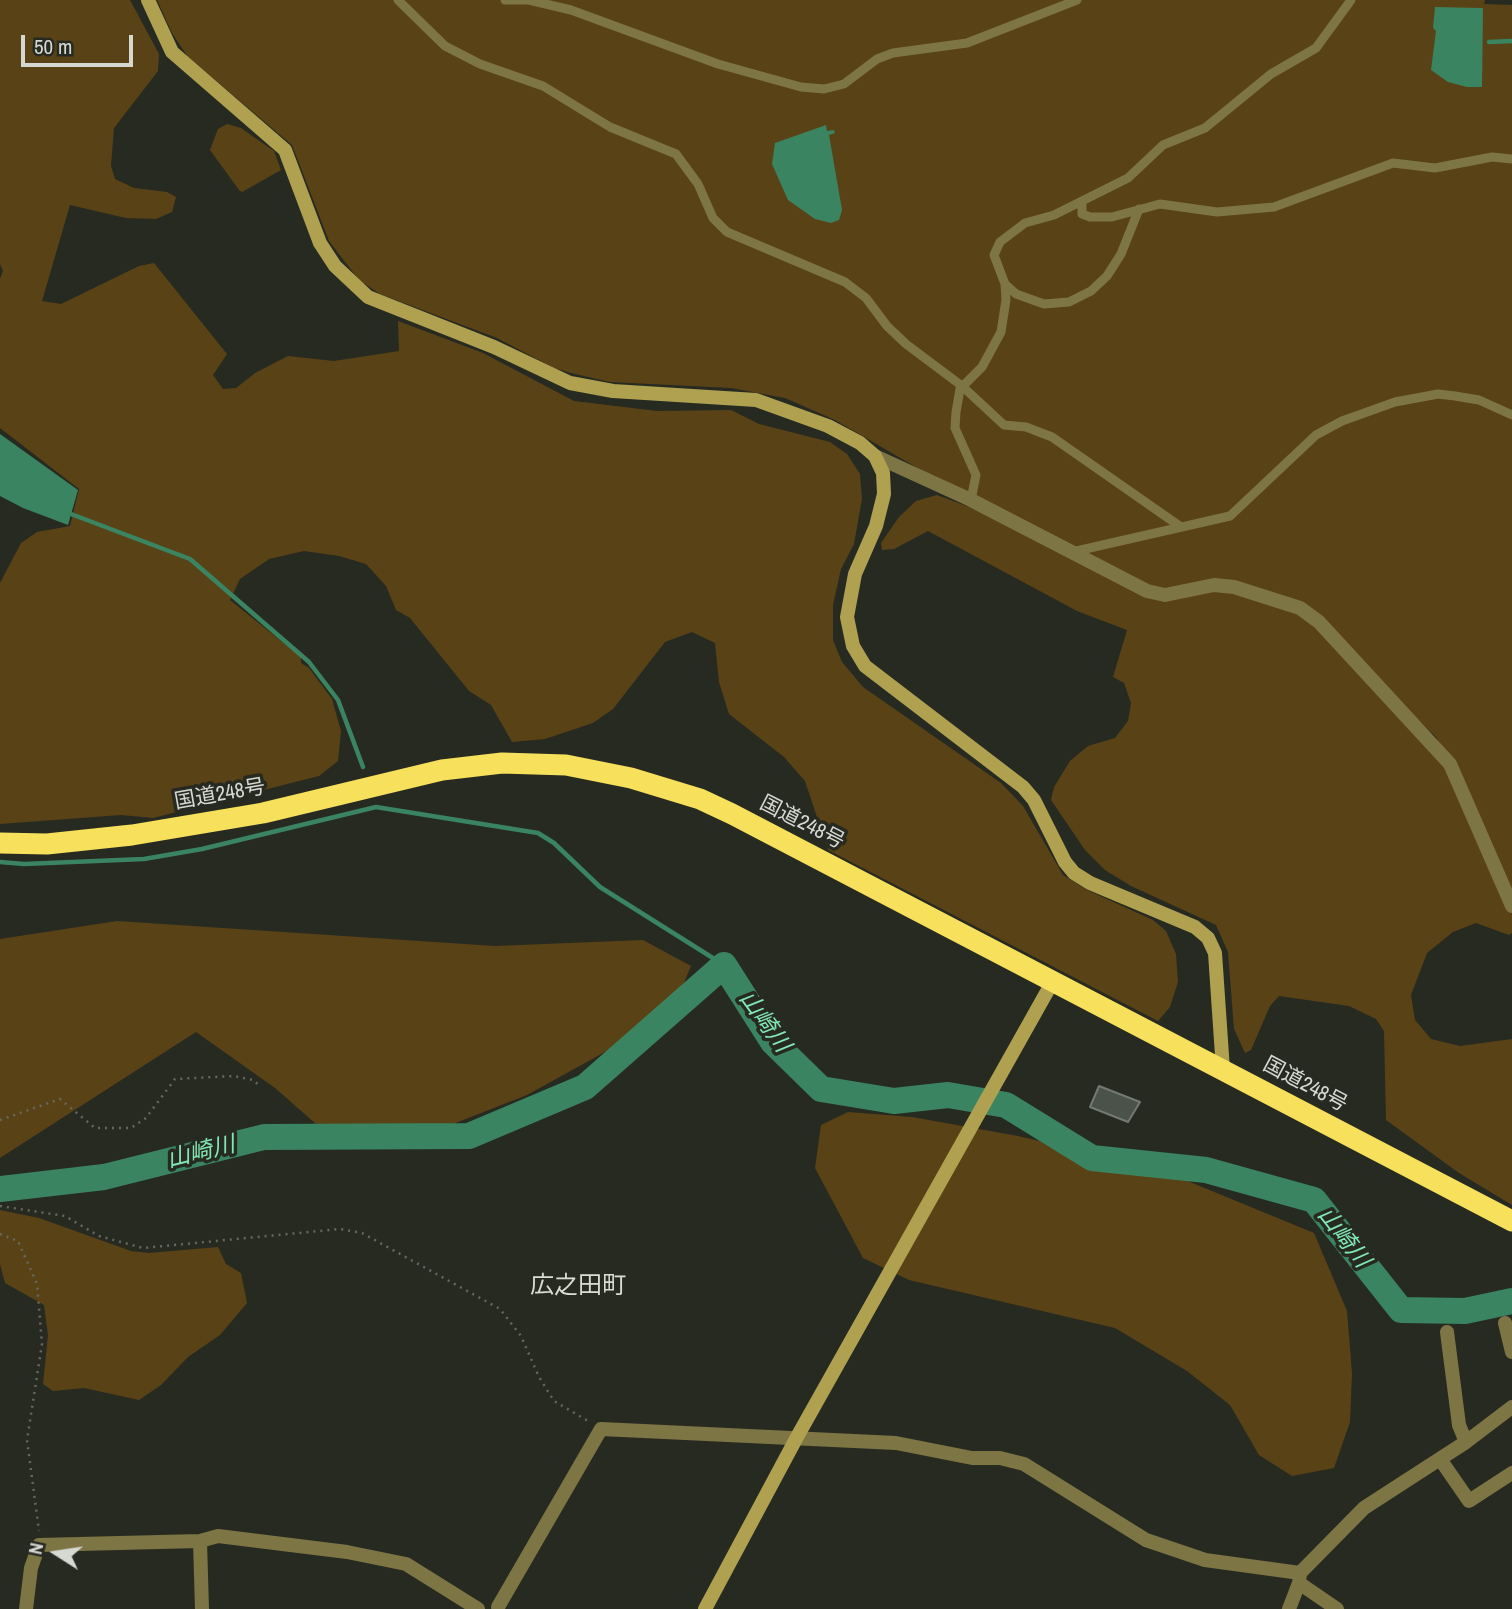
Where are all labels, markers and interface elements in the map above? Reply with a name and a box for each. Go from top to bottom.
scale bar [24,21,136,65]
text: 50 m [34,32,72,61]
street label: 国道248号 [173,775,267,815]
street label: 国道248号 [755,791,849,855]
water label: 山崎川 [733,986,795,1058]
street label: 国道248号 [1259,1052,1351,1118]
water label: 山崎川 [164,1131,238,1175]
water label: 山崎川 [1311,1202,1375,1274]
district label: 広之田町 [530,1273,626,1301]
north arrow [21,1518,91,1588]
text: N [22,1540,49,1557]

